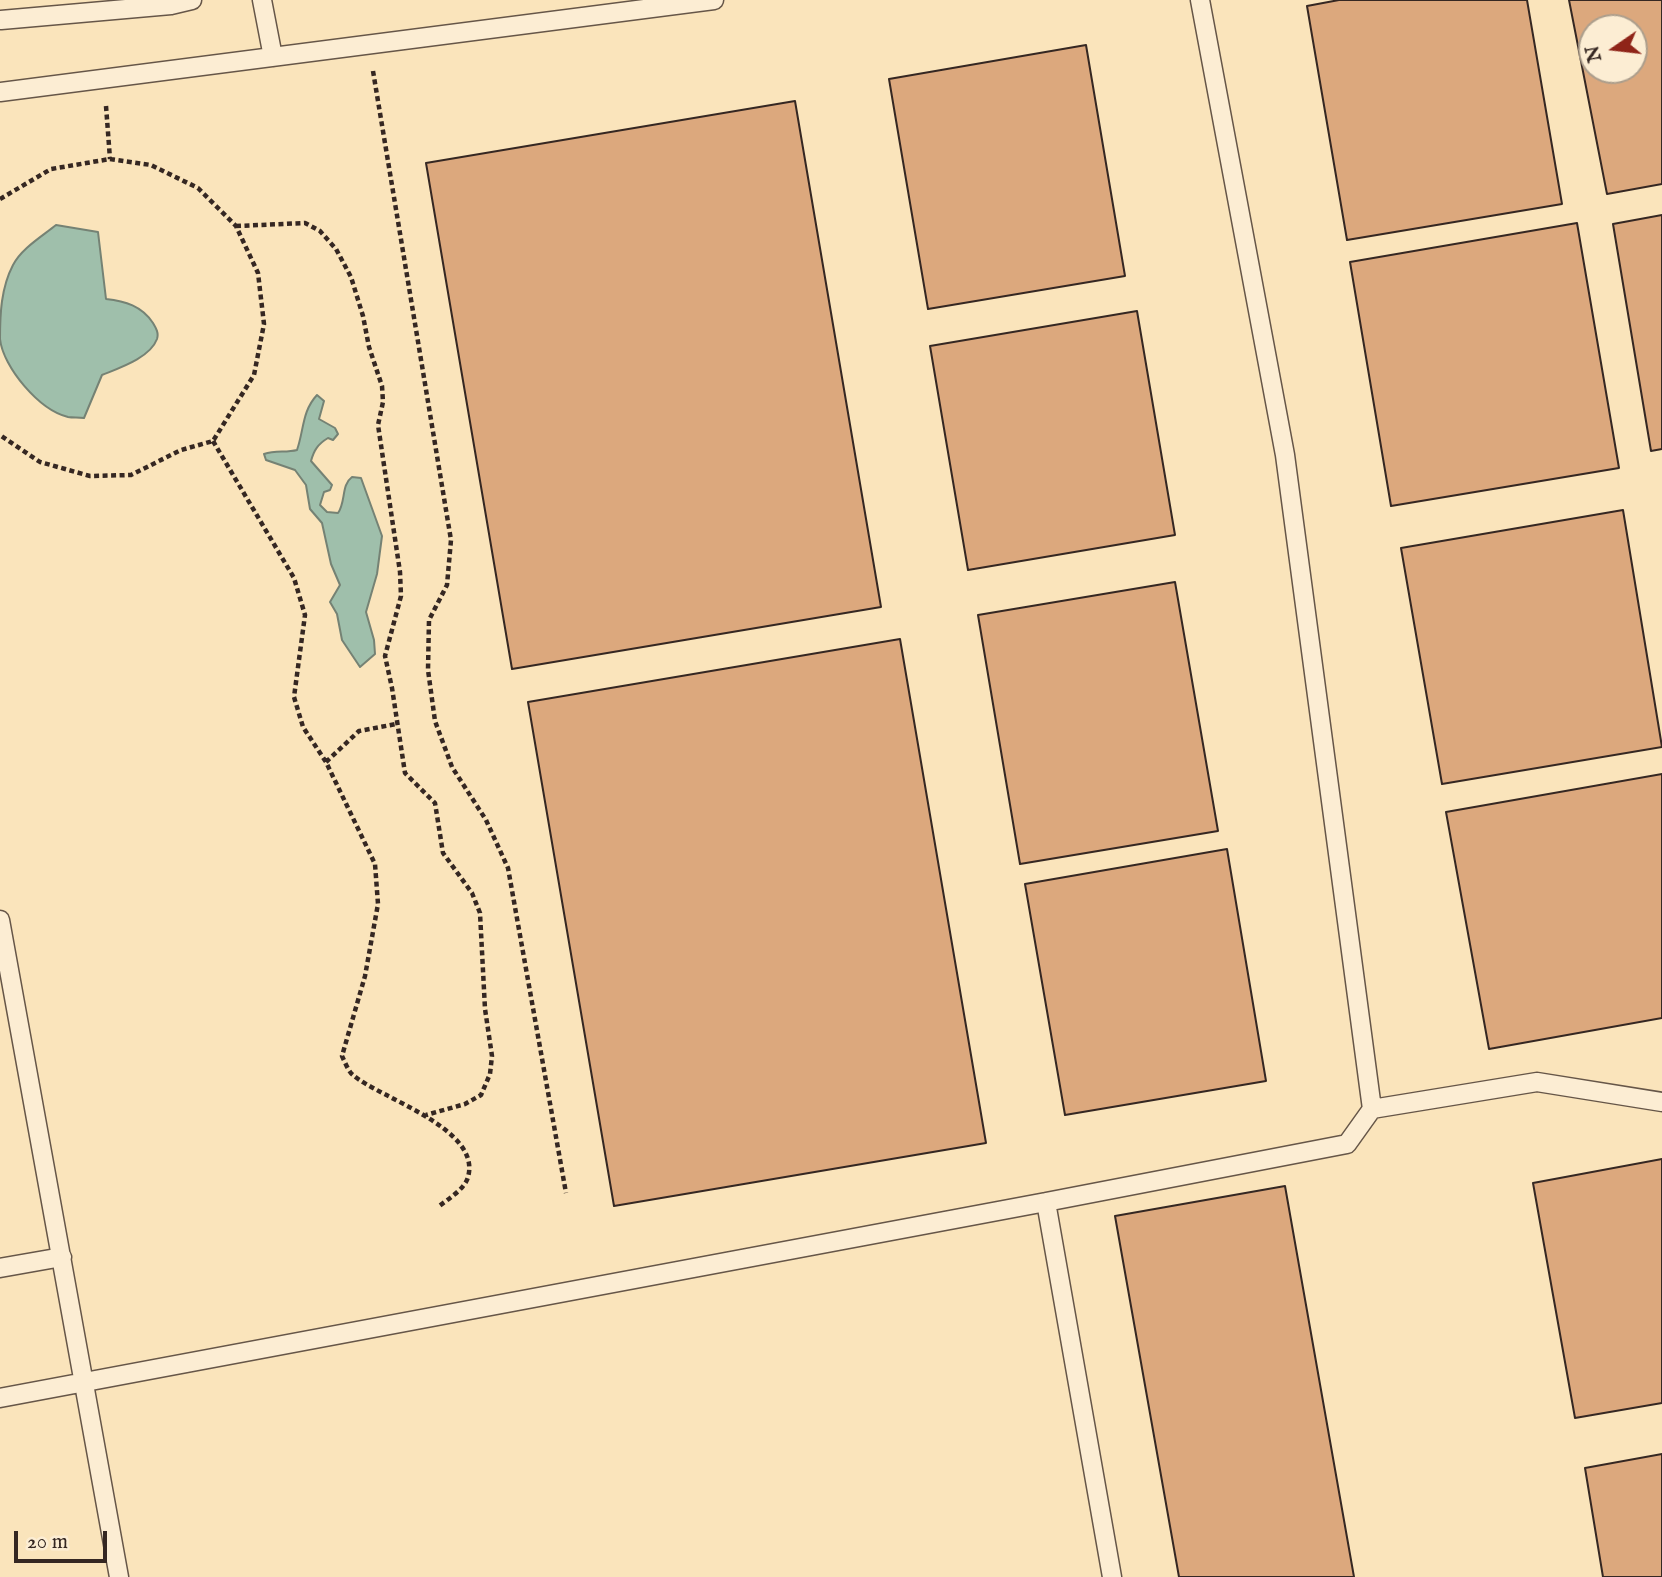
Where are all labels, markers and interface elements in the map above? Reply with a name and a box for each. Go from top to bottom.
north arrow [1578,14,1648,84]
text: N [1581,43,1608,64]
scale bar [18,1518,110,1562]
text: 20 m [27,1529,68,1556]

